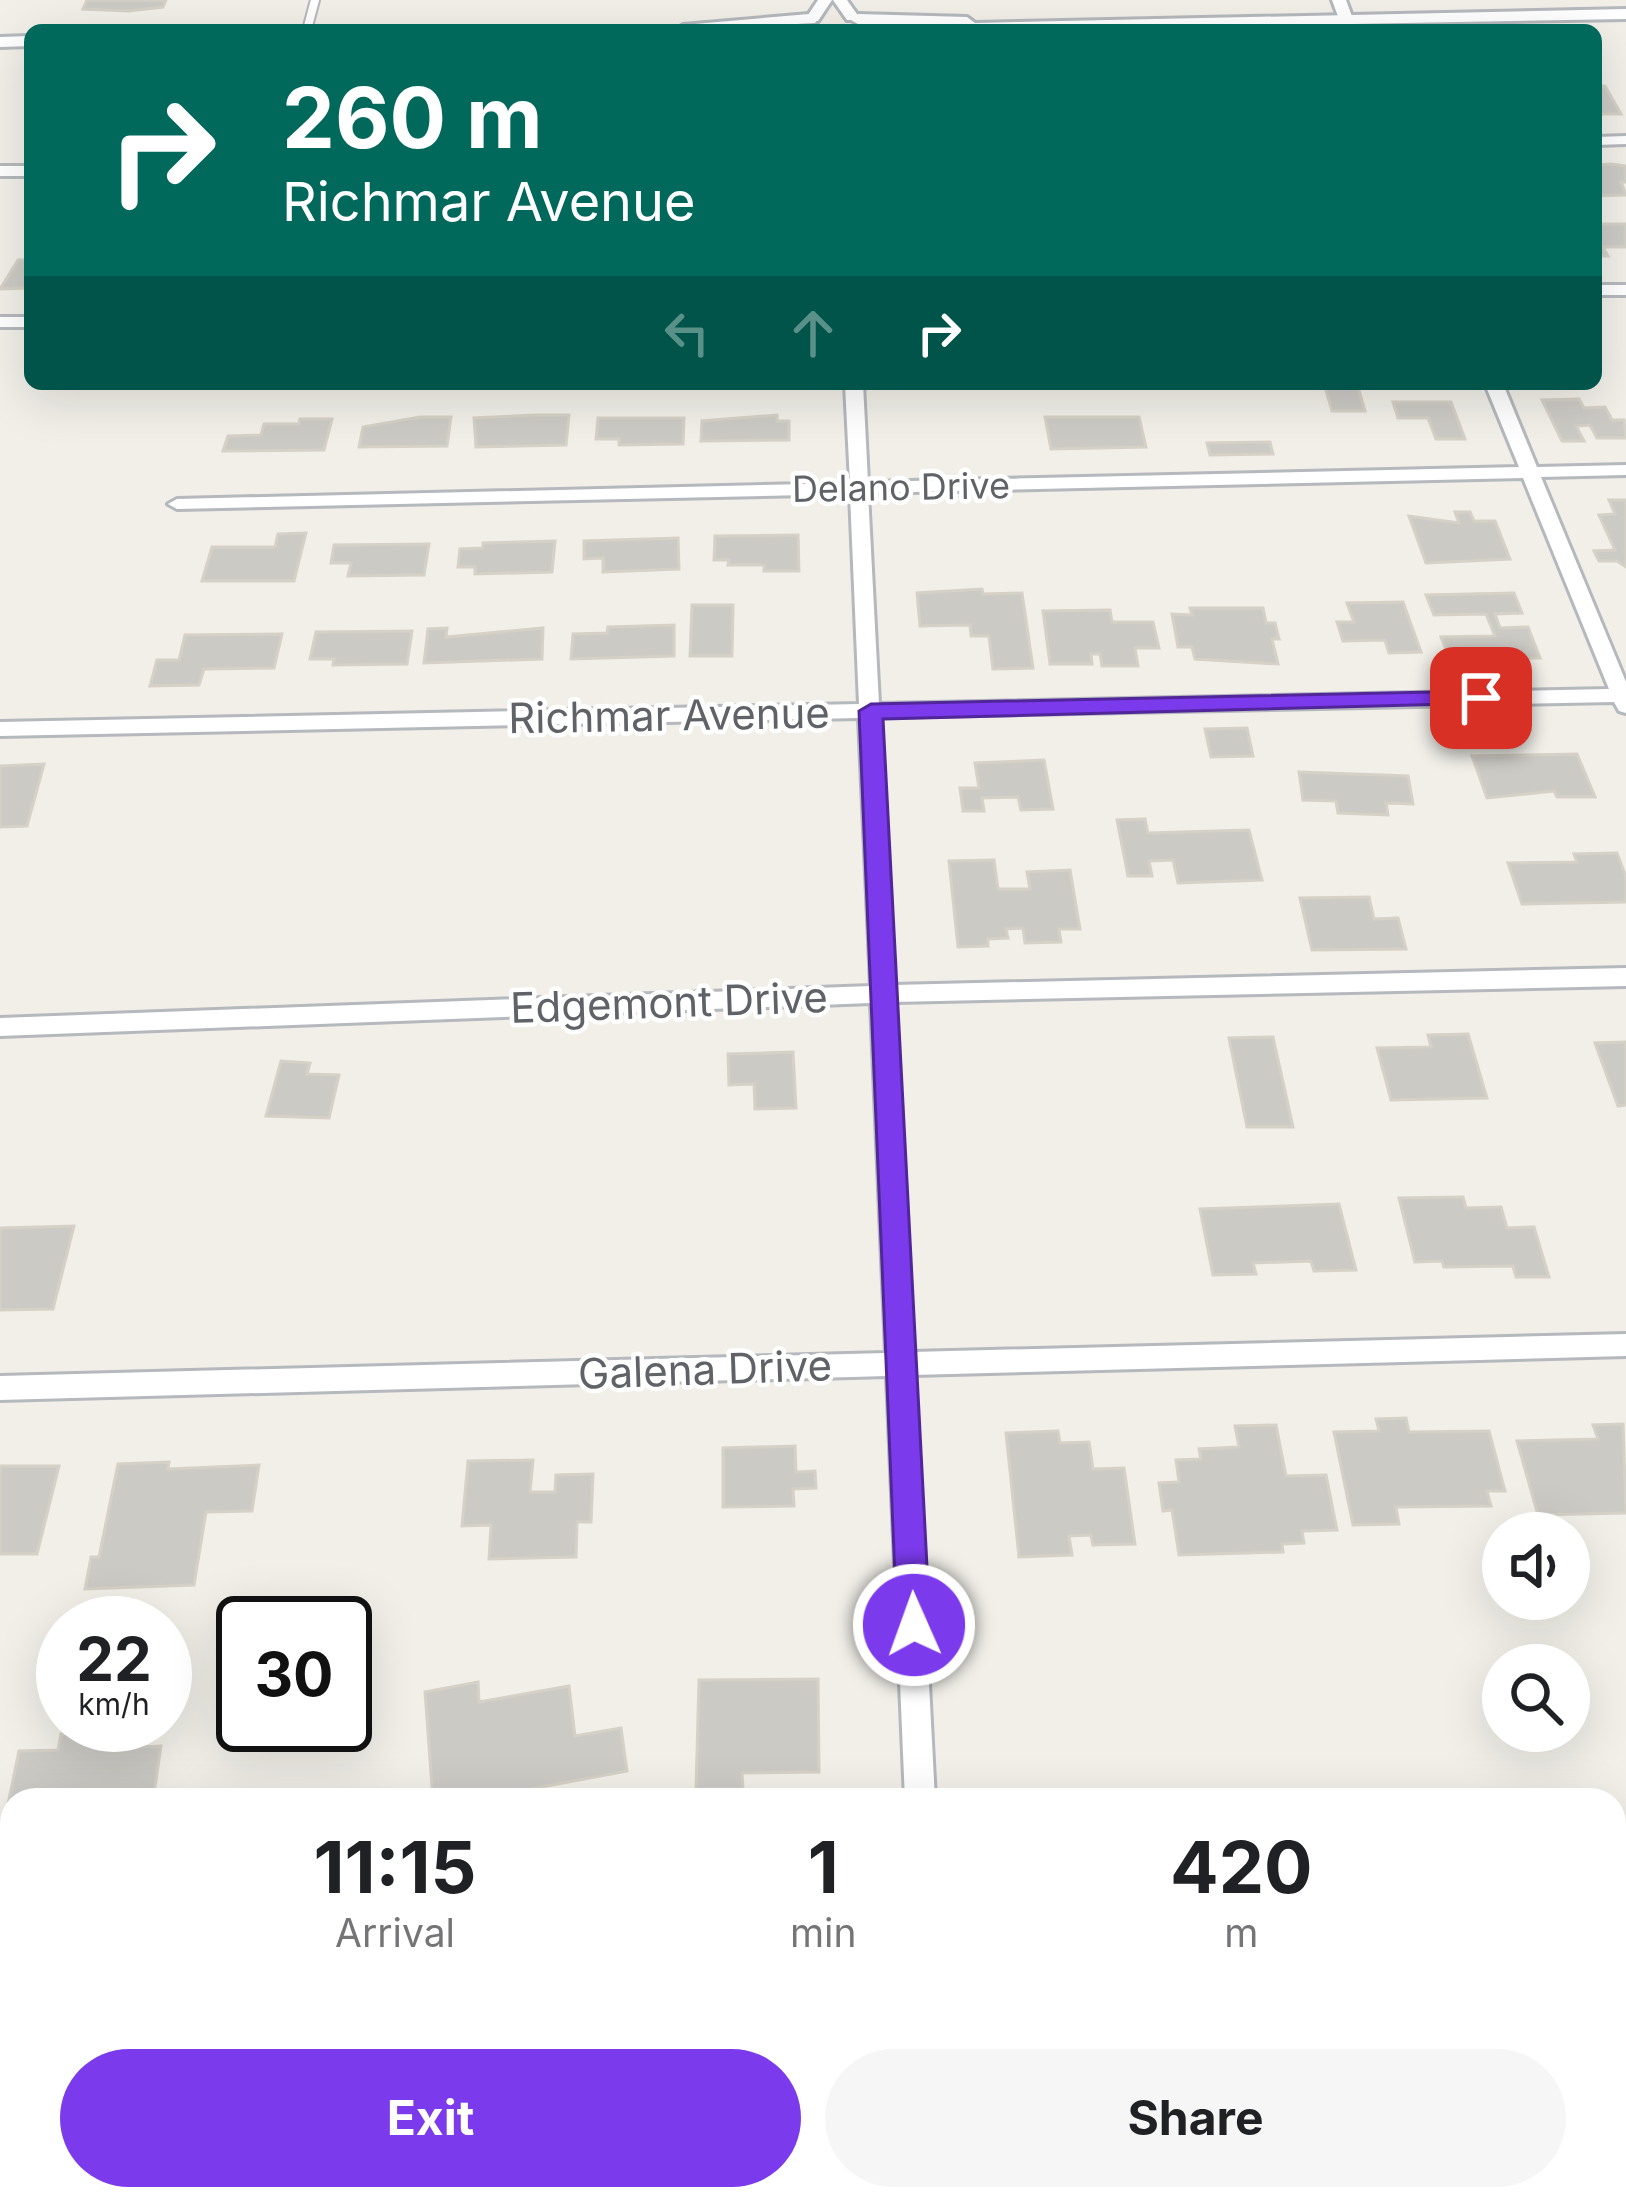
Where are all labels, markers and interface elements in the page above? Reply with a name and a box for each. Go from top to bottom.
text: 260 m [282,67,543,168]
icon: right [84,72,240,228]
text: Richmar Avenue [282,169,695,234]
icon: left [654,300,720,366]
icon: ahead [780,300,846,366]
icon: right [906,300,972,366]
street label: Delano Drive [792,463,1010,511]
pin [1430,647,1532,749]
icon: arrive [1448,665,1514,731]
street label: Richmar Avenue [508,687,830,743]
street label: Edgemont Drive [509,971,829,1033]
street label: Galena Drive [577,1339,833,1399]
map controls [1482,1512,1590,1752]
button: sound [1482,1512,1590,1620]
position arrow [851,1562,977,1688]
speed limit sign: 30 [216,1596,372,1752]
text: 22 [76,1623,152,1695]
button: search [1482,1644,1590,1752]
text: km/h [78,1686,150,1722]
text: 11:15 [313,1823,477,1910]
text: 1 [808,1823,839,1910]
text: 420 [1170,1823,1313,1910]
text: Arrival [335,1909,455,1956]
text: min [790,1909,857,1956]
text: m [1224,1909,1258,1956]
button: Exit [60,2049,801,2187]
button: Share [825,2049,1566,2187]

